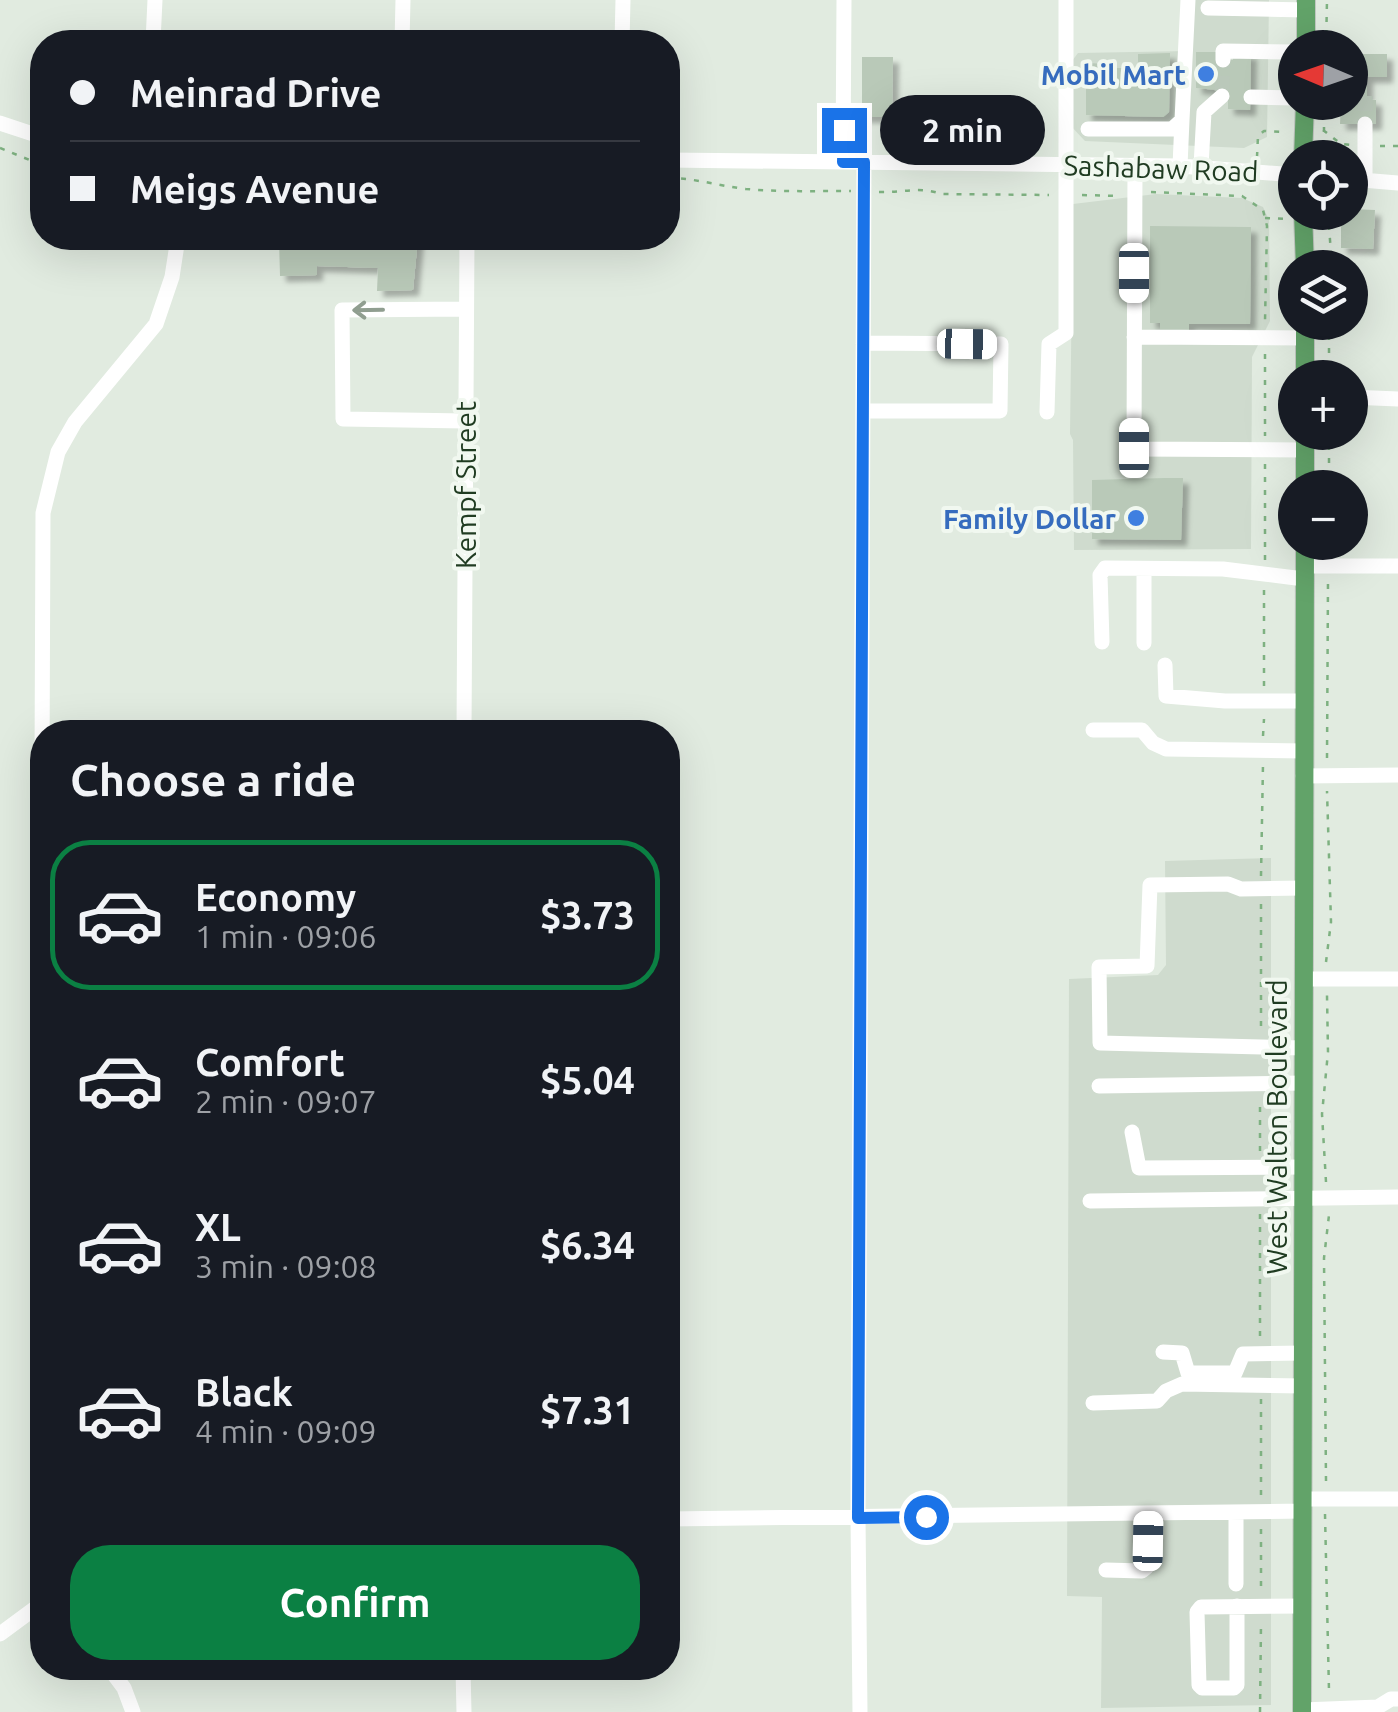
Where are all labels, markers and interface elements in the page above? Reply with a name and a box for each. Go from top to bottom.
north arrow [1278,30,1368,120]
map controls [1278,30,1368,560]
place label: Mobil Mart [1041,59,1186,90]
marker: Mobil Mart [1195,63,1217,85]
text: Meinrad Drive [130,72,381,114]
callout: 2 min [879,95,1044,165]
route end [822,108,867,153]
text: 2 min [922,112,1003,148]
button: locate [1278,140,1368,230]
street label: Sashabaw Road [1063,149,1259,187]
text: Meigs Avenue [130,168,379,210]
car [1119,243,1149,303]
button: layers [1278,250,1368,340]
one-way arrow [353,300,386,320]
car [937,328,997,360]
button: + [1278,360,1368,450]
street label: Kempf Street [450,401,481,569]
car [1119,418,1149,478]
button: − [1278,470,1368,560]
place label: Family Dollar [943,503,1116,534]
marker: Family Dollar [1125,507,1147,529]
text: Choose a ride [70,754,356,805]
icon: car [75,870,165,960]
text: Economy [195,876,356,918]
text: $3.73 [540,894,635,936]
text: 1 min · 09:06 [195,918,377,954]
street label: West Walton Boulevard [1261,979,1292,1275]
icon: car [75,1035,165,1125]
text: Comfort [195,1041,345,1083]
text: $5.04 [540,1059,635,1101]
text: 2 min · 09:07 [195,1083,377,1119]
icon: car [75,1200,165,1290]
text: XL [195,1206,241,1248]
text: $6.34 [540,1224,635,1266]
text: 3 min · 09:08 [195,1248,377,1284]
icon: car [75,1365,165,1455]
text: Black [195,1371,293,1413]
text: $7.31 [540,1389,635,1431]
text: 4 min · 09:09 [195,1413,377,1449]
route start [904,1495,949,1540]
car [1132,1511,1164,1571]
button: Confirm [70,1545,640,1660]

